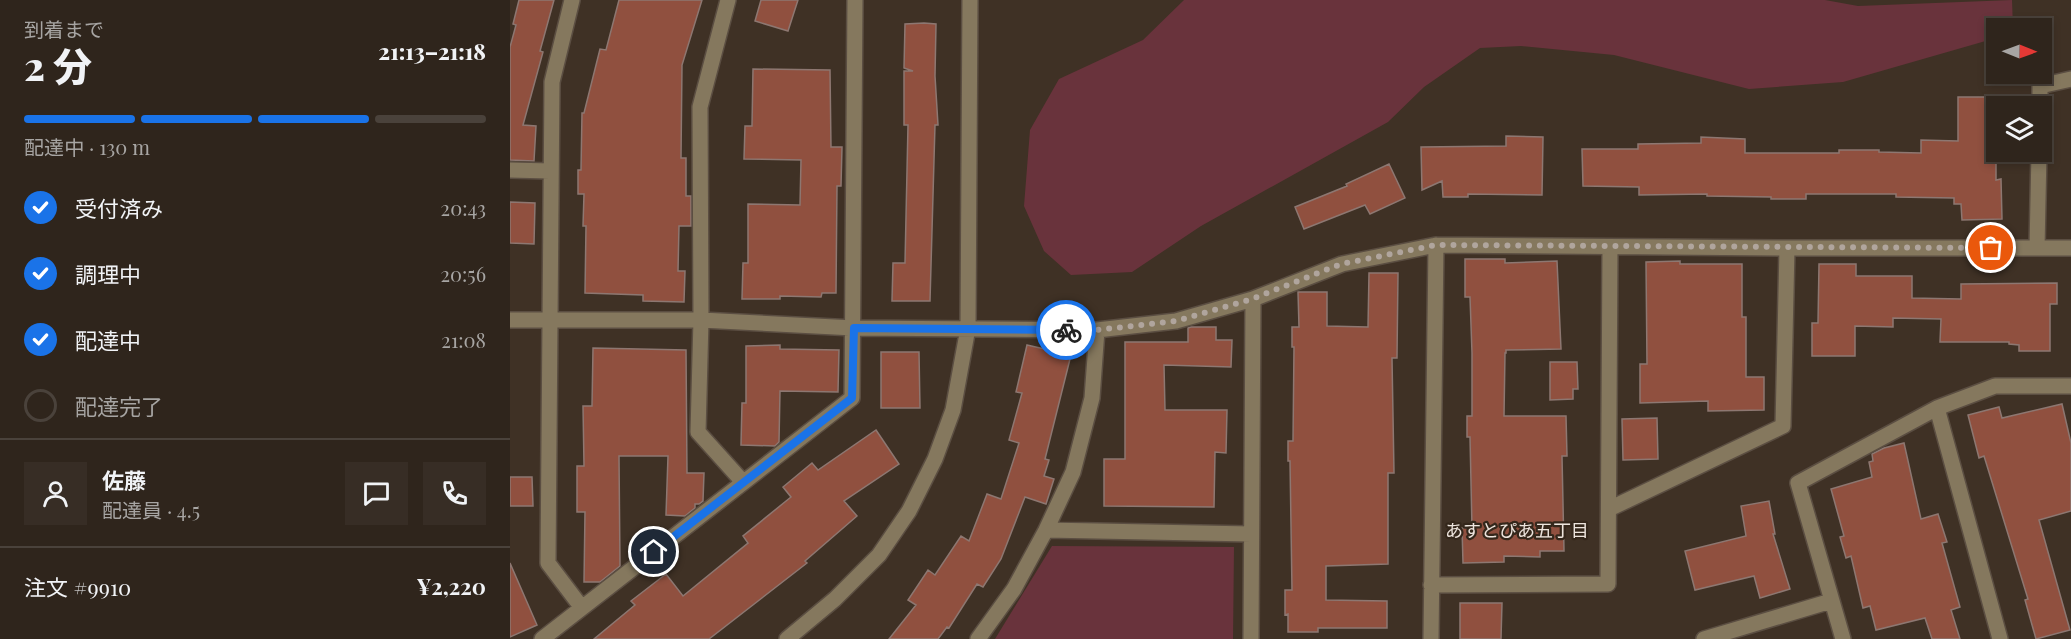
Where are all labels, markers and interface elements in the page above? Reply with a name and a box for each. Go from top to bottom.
text: 到着まで [24,15,104,42]
north arrow [1986,18,2052,84]
map controls [1986,18,2052,162]
text: 21:13–21:18 [378,36,486,66]
text: 2 分 [24,39,92,91]
button: layers [1986,96,2052,162]
text: 配達中 · 130 m [24,133,150,160]
icon: check [24,191,57,224]
text: 受付済み [75,193,163,223]
text: 20:43 [441,194,486,221]
pin [1965,222,2016,273]
icon: bag [1974,231,2007,264]
icon: check [24,257,57,290]
text: 調理中 [75,259,141,289]
text: 20:56 [440,260,486,287]
courier [1036,300,1096,360]
icon: bike [1050,314,1083,347]
icon: check [24,323,57,356]
text: 配達中 [75,325,141,355]
text: 21:08 [441,326,486,353]
text: 配達完了 [75,391,163,421]
button: person [24,462,87,525]
button: chat [345,462,408,525]
button: phone [423,462,486,525]
text: 佐藤 [102,465,146,495]
text: 配達員 · 4.5 [102,496,200,523]
district label: あすとぴあ五丁目 [1445,518,1589,542]
pin [628,526,679,577]
icon: home [637,535,670,568]
text: ¥2,220 [416,571,486,601]
text: 注文 #9910 [24,572,131,602]

